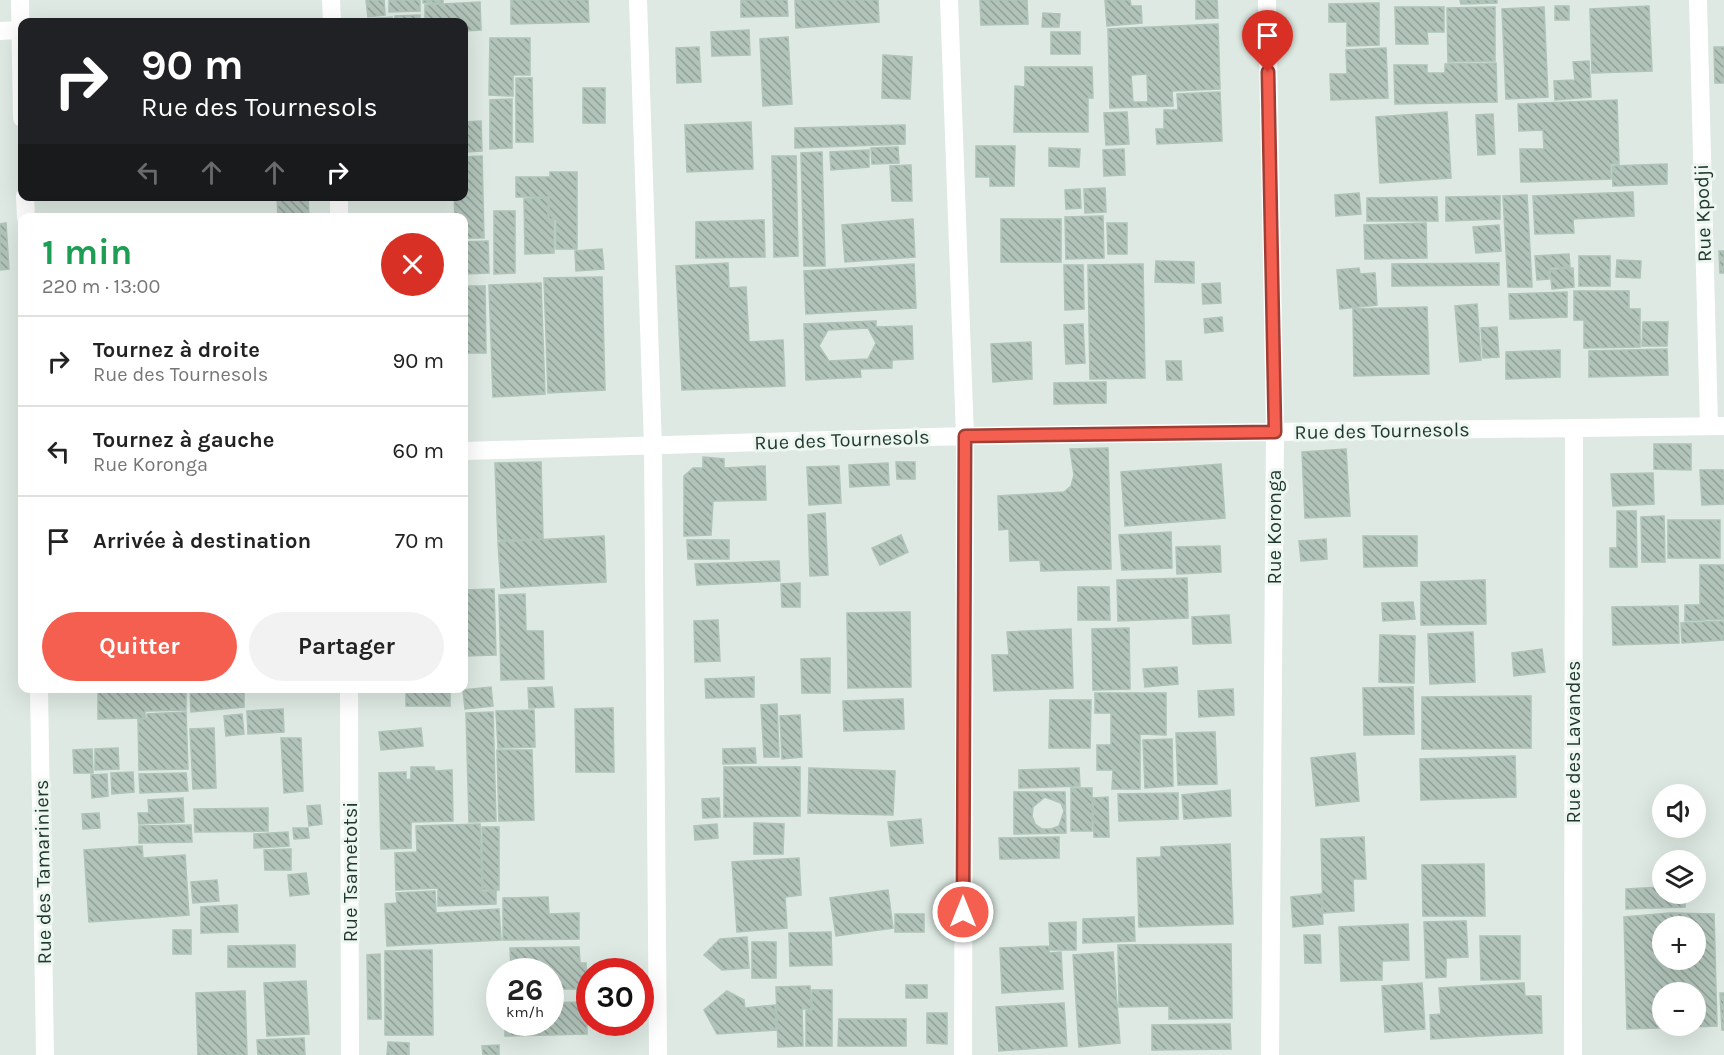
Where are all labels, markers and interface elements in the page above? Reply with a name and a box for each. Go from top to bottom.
pin [1242,10,1293,72]
icon: arrive [1251,19,1284,52]
text: 90 m [141,40,244,90]
icon: right [42,42,120,120]
text: Rue des Tournesols [141,91,378,123]
icon: left [132,156,165,189]
icon: ahead [195,156,228,189]
icon: ahead [258,156,291,189]
icon: right [321,156,354,189]
street label: Rue Kpodji [1690,164,1716,262]
text: 1 min [42,231,132,273]
button: close [381,233,444,296]
text: 220 m · 13:00 [42,275,160,298]
text: Tournez à droite [93,337,260,363]
icon: right [42,345,75,378]
text: 90 m [392,348,444,374]
text: Rue des Tournesols [93,363,268,386]
street label: Rue des Tournesols [1294,418,1470,444]
street label: Rue des Tournesols [754,425,930,455]
text: Tournez à gauche [93,427,274,453]
icon: left [42,435,75,468]
text: 60 m [393,438,444,464]
text: Rue Koronga [93,453,208,476]
street label: Rue Koronga [1263,470,1286,585]
icon: arrive [42,525,75,558]
text: Arrivée à destination [93,528,311,554]
text: 70 m [395,528,444,554]
button: Quitter [42,612,237,681]
button: Partager [249,612,444,681]
street label: Rue des Lavandes [1562,661,1585,823]
street label: Rue des Tamariniers [30,779,56,965]
map controls [1652,784,1706,1036]
button: sound [1652,784,1706,838]
street label: Rue Tsametotsi [339,802,362,942]
button: layers [1652,850,1706,904]
position arrow [931,880,995,944]
button: + [1652,916,1706,970]
speed limit sign: 30 [576,958,654,1036]
text: 26 [507,972,543,1008]
button: − [1652,982,1706,1036]
text: km/h [506,1003,544,1021]

